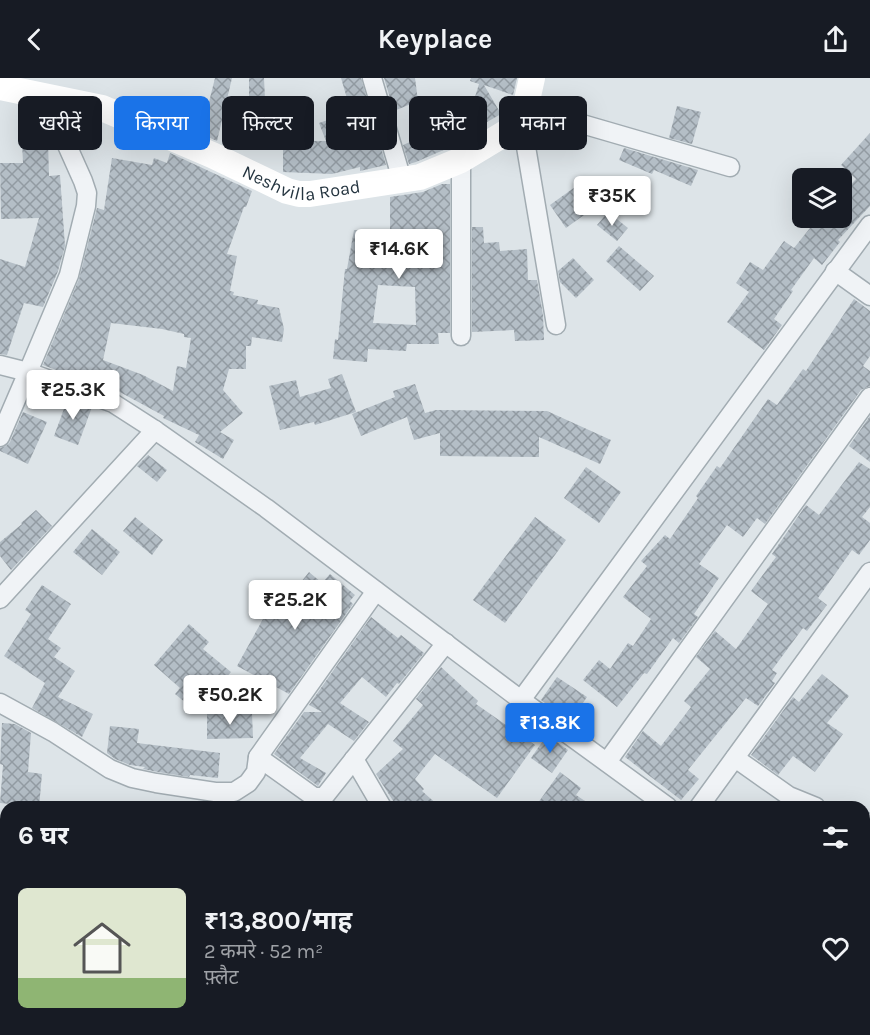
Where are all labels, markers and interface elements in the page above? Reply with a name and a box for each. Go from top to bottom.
icon: back [18,23,51,56]
text: Keyplace [378,23,492,55]
icon: share [819,23,852,56]
chip: खरीदें [18,96,102,150]
chip: किराया [114,96,210,150]
chip: फ़िल्टर [222,96,314,150]
chip: नया [326,96,397,150]
chip: फ़्लैट [409,96,487,150]
chip: मकान [499,96,587,150]
street label: Neshvilla Road [239,160,362,206]
map controls [792,168,852,228]
button: layers [792,168,852,228]
pin: ₹35K [576,176,648,227]
text: ₹35K [588,184,636,207]
pin: ₹14.6K [350,229,448,280]
text: ₹14.6K [369,237,429,260]
pin: ₹25.3K [24,370,122,421]
text: ₹25.3K [41,378,106,401]
pin: ₹25.2K [246,580,344,631]
text: ₹25.2K [263,588,327,611]
pin: ₹50.2K [181,675,279,726]
text: ₹50.2K [197,683,263,706]
pin: ₹13.8K [501,703,599,754]
text: ₹13.8K [519,711,581,734]
text: 6 घर [18,820,69,851]
icon: filters [819,821,852,854]
text: ₹13,800/माह [204,905,352,936]
icon: home [66,912,138,984]
icon: heart [819,932,852,965]
text: 2 कमरे · 52 m² [204,940,323,963]
text: फ़्लैट [204,966,239,989]

